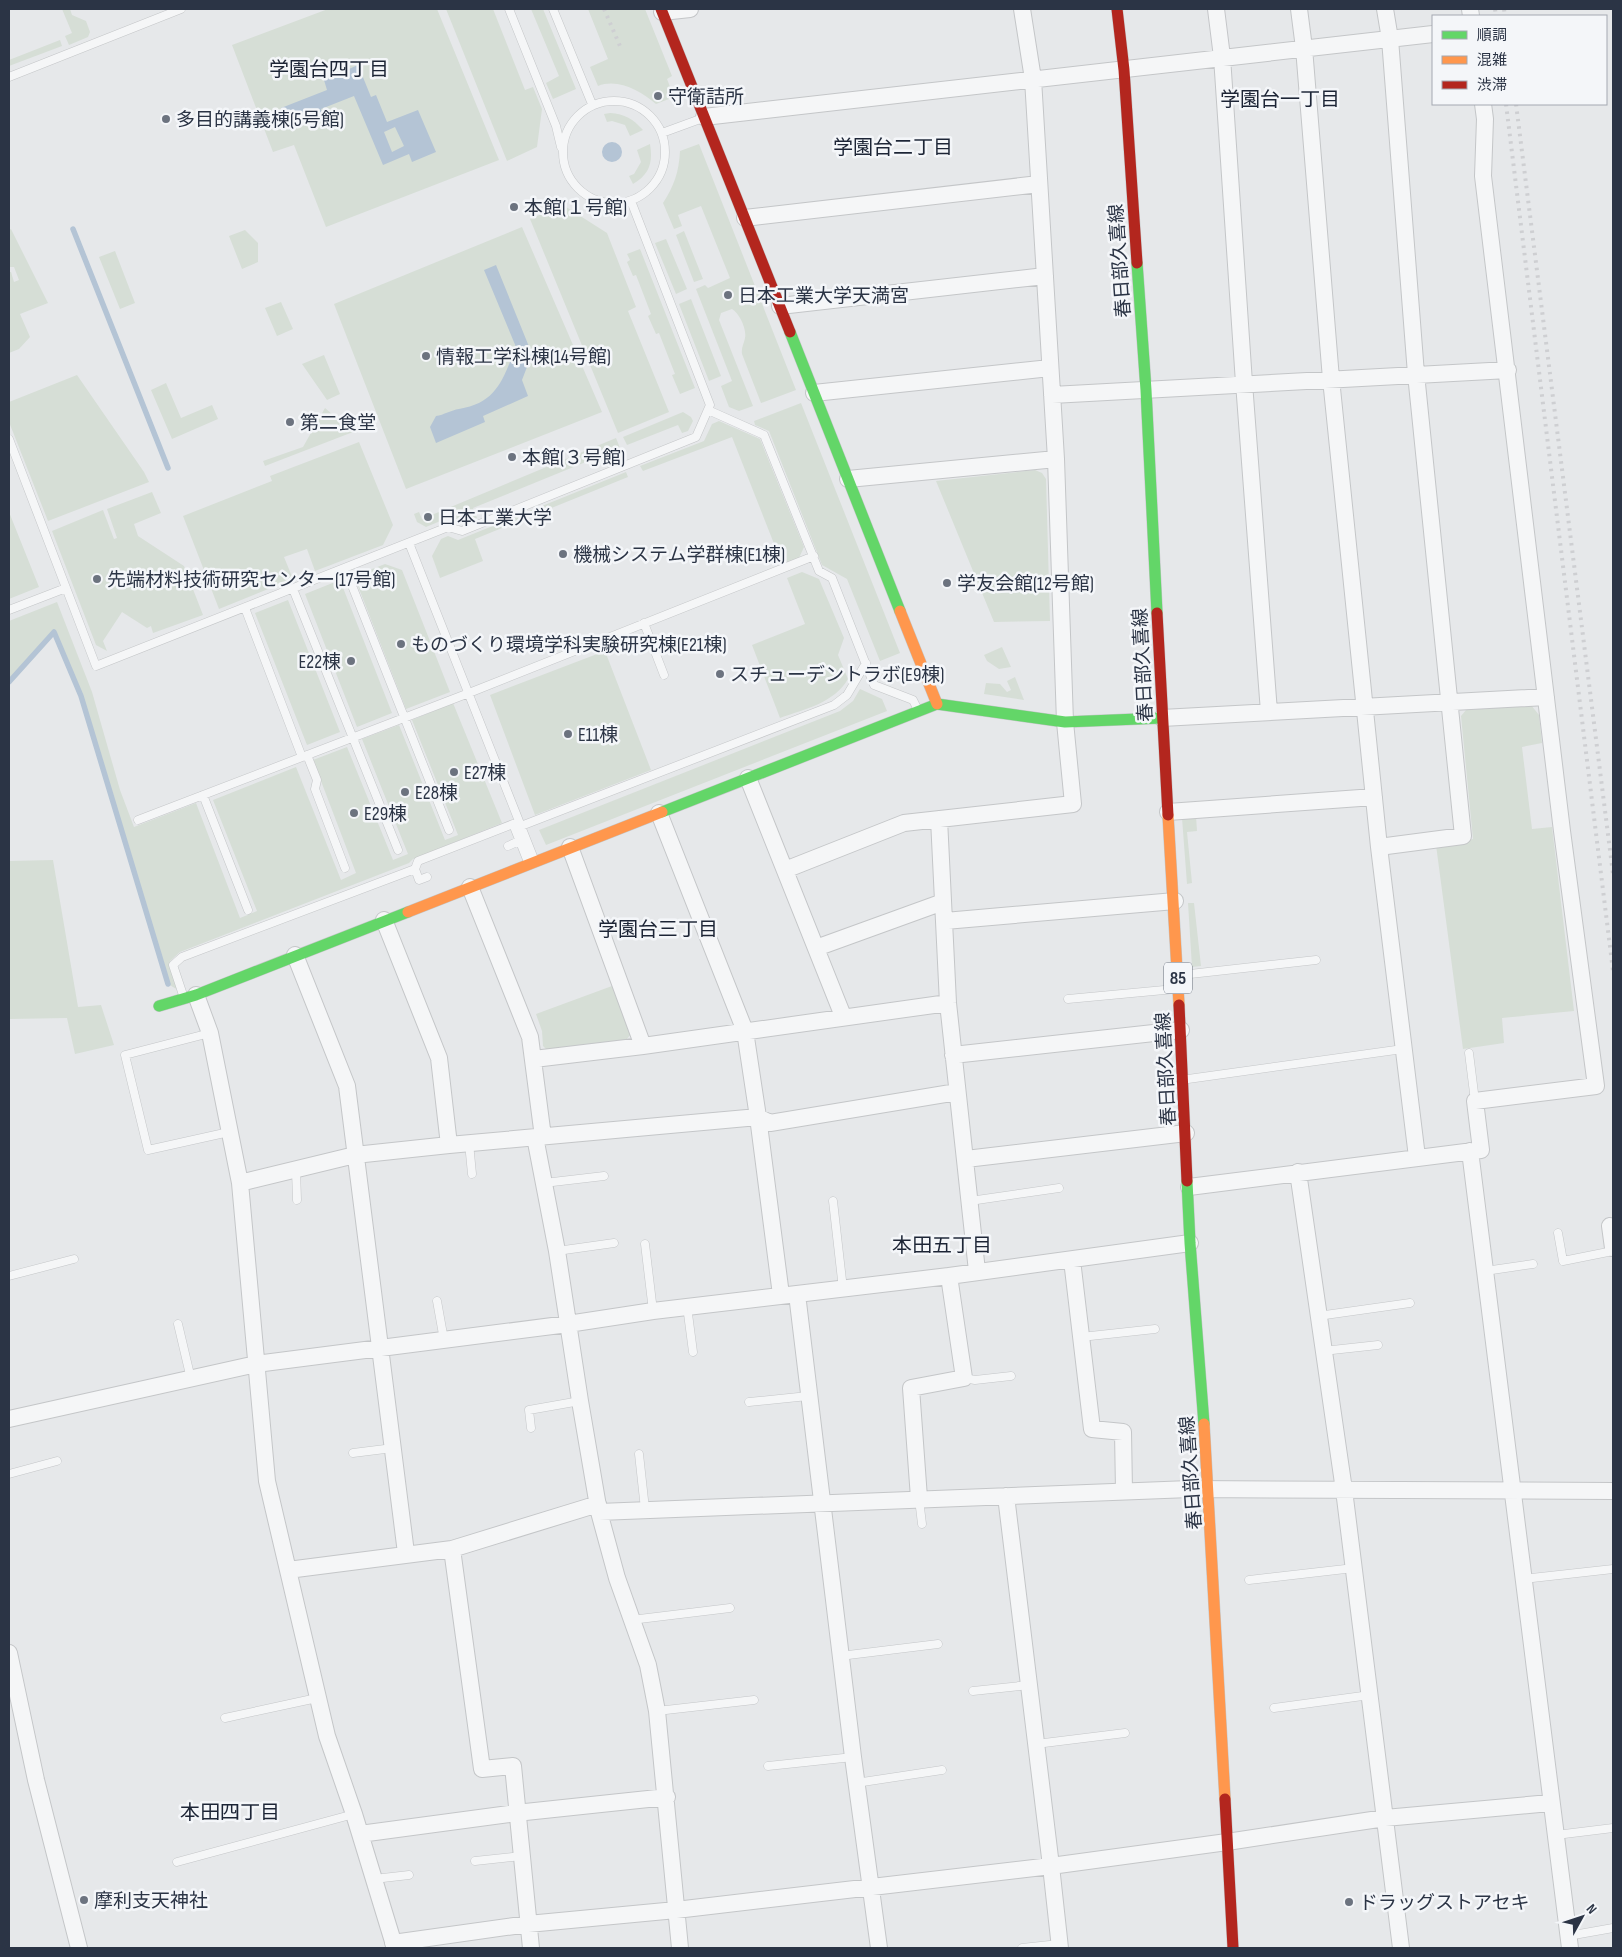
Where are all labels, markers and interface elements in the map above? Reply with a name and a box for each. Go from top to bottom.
legend [1432,15,1607,105]
text: 順調 [1477,26,1507,45]
text: 混雑 [1477,51,1507,70]
district label: 学園台四丁目 [269,58,389,82]
text: 渋滞 [1477,76,1507,95]
place label: 守衛詰所 [668,86,744,109]
district label: 学園台一丁目 [1220,88,1340,112]
marker: 守衛詰所 [652,90,664,102]
place label: 多目的講義棟(5号館) [176,109,344,132]
marker: 多目的講義棟(5号館) [160,113,172,125]
district label: 学園台二丁目 [833,136,953,160]
place label: 本館(１号館) [524,197,627,220]
marker: 本館(１号館) [508,201,520,213]
street label: 春日部久喜線 [1105,203,1136,319]
place label: 日本工業大学天満宮 [738,285,909,308]
marker: 日本工業大学天満宮 [722,289,734,301]
place label: 情報工学科棟(14号館) [436,346,611,369]
marker: 情報工学科棟(14号館) [420,350,432,362]
place label: 第二食堂 [300,412,376,435]
marker: 第二食堂 [284,416,296,428]
place label: 本館(３号館) [522,447,625,470]
marker: 本館(３号館) [506,451,518,463]
place label: 日本工業大学 [438,507,552,530]
marker: 日本工業大学 [422,511,434,523]
place label: 機械システム学群棟(E1棟) [573,544,785,567]
marker: 機械システム学群棟(E1棟) [557,548,569,560]
place label: 先端材料技術研究センター(17号館) [107,569,395,592]
marker: 先端材料技術研究センター(17号館) [91,573,103,585]
place label: 学友会館(12号館) [957,573,1094,596]
marker: 学友会館(12号館) [941,577,953,589]
street label: 春日部久喜線 [1129,607,1158,722]
place label: ものづくり環境学科実験研究棟(E21棟) [411,634,727,657]
marker: ものづくり環境学科実験研究棟(E21棟) [395,638,407,650]
place label: E22棟 [298,651,341,674]
marker: E22棟 [345,655,357,667]
place label: スチューデントラボ(E9棟) [730,664,944,687]
marker: スチューデントラボ(E9棟) [714,668,726,680]
place label: E11棟 [578,724,618,747]
marker: E11棟 [562,728,574,740]
place label: E27棟 [464,762,506,785]
marker: E27棟 [448,766,460,778]
place label: E28棟 [415,782,458,805]
marker: E28棟 [399,786,411,798]
place label: E29棟 [364,803,407,826]
marker: E29棟 [348,807,360,819]
district label: 学園台三丁目 [598,918,718,942]
road number: 85 [1164,962,1192,994]
street label: 春日部久喜線 [1152,1011,1181,1126]
district label: 本田五丁目 [892,1234,992,1258]
street label: 春日部久喜線 [1176,1415,1207,1531]
district label: 本田四丁目 [180,1801,280,1825]
place label: 摩利支天神社 [94,1890,208,1913]
place label: ドラッグストアセキ [1359,1892,1530,1915]
north arrow [1557,1892,1607,1942]
marker: 摩利支天神社 [78,1894,90,1906]
marker: ドラッグストアセキ [1343,1896,1355,1908]
text: N [1583,1901,1600,1917]

